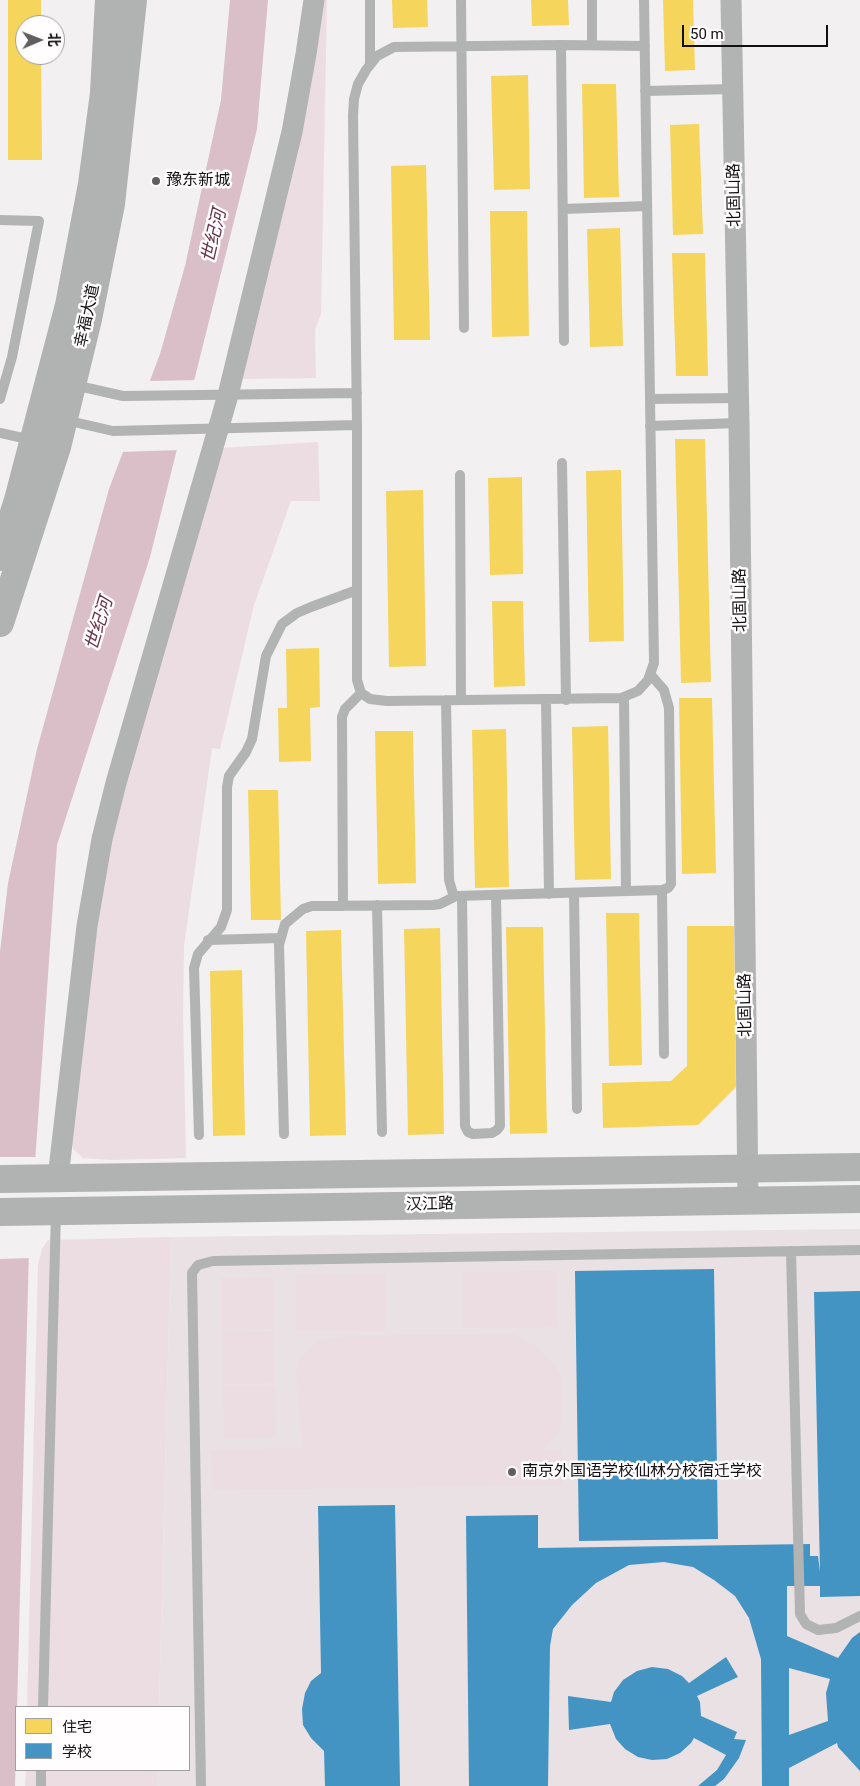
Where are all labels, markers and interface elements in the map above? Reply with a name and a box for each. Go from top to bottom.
north arrow [15,15,65,65]
scale bar [685,15,831,47]
text: 50 m [690,25,724,43]
text: 北 [46,33,62,47]
street label: 北固山路 [725,163,745,227]
place label: 豫东新城 [166,171,230,191]
marker: 豫东新城 [150,175,162,187]
water label: 世纪河 [198,207,232,265]
street label: 幸福大道 [72,283,104,349]
street label: 北固山路 [731,568,751,632]
water label: 世纪河 [82,595,118,653]
street label: 北固山路 [736,973,756,1037]
street label: 汉江路 [406,1195,454,1215]
place label: 南京外国语学校仙林分校宿迁学校 [522,1462,762,1482]
marker: 南京外国语学校仙林分校宿迁学校 [506,1466,518,1478]
legend [15,1706,190,1771]
text: 住宅 [62,1718,92,1736]
text: 学校 [62,1743,92,1761]

